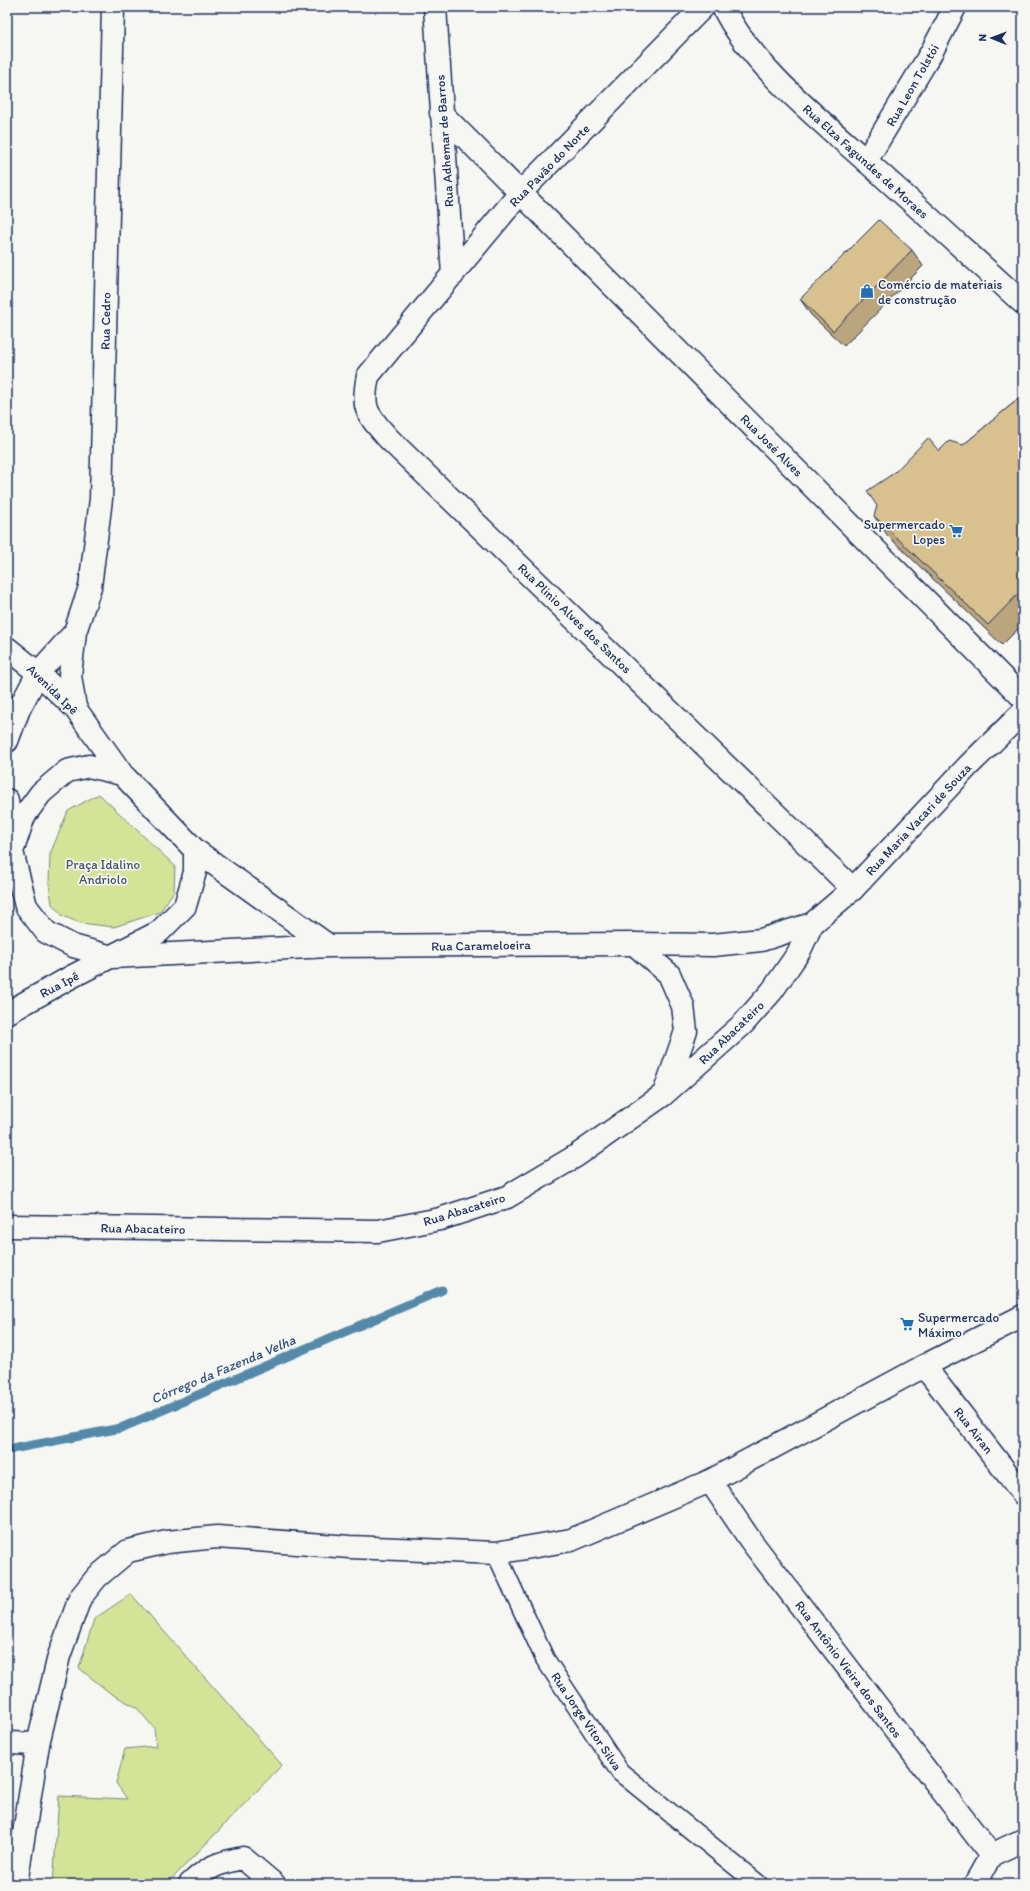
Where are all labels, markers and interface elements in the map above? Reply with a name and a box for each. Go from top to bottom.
north arrow [972,18,1012,58]
text: N [976,34,989,42]
street label: Rua Leon Tolstói [883,41,942,129]
street label: Rua Adhemar de Barros [432,74,457,208]
street label: Rua Elza Fagundes de Moraes [800,101,932,222]
street label: Rua Pavão do Norte [506,121,593,210]
place label: Comércio de materiais de construção [878,277,1002,307]
shop icon: Comércio de materiais de construção [859,283,875,299]
street label: Rua Cedro [97,292,114,350]
street label: Rua José Alves [737,411,806,480]
place label: Supermercado Lopes [864,517,945,547]
supermarket icon: Supermercado Lopes [948,523,964,539]
street label: Rua Plinio Alves dos Santos [515,560,635,677]
street label: Avenida Ipê [24,661,81,717]
street label: Rua Maria Vacari de Souza [862,760,974,879]
park label: Praça Idalino Andriolo [66,857,141,887]
street label: Rua Carameloeira [431,937,531,954]
street label: Rua Ipê [37,968,81,1001]
street label: Rua Abacateiro [696,997,767,1067]
street label: Rua Abacateiro [421,1190,507,1229]
street label: Rua Abacateiro [100,1220,186,1237]
place label: Supermercado Máximo [918,1310,1000,1340]
supermarket icon: Supermercado Máximo [899,1316,915,1332]
water label: Córrego da Fazenda Velha [149,1331,299,1408]
street label: Rua Airan [951,1404,996,1457]
street label: Rua Antônio Vieira dos Santos [792,1598,905,1741]
street label: Rua Jorge Vitor Silva [548,1669,625,1774]

